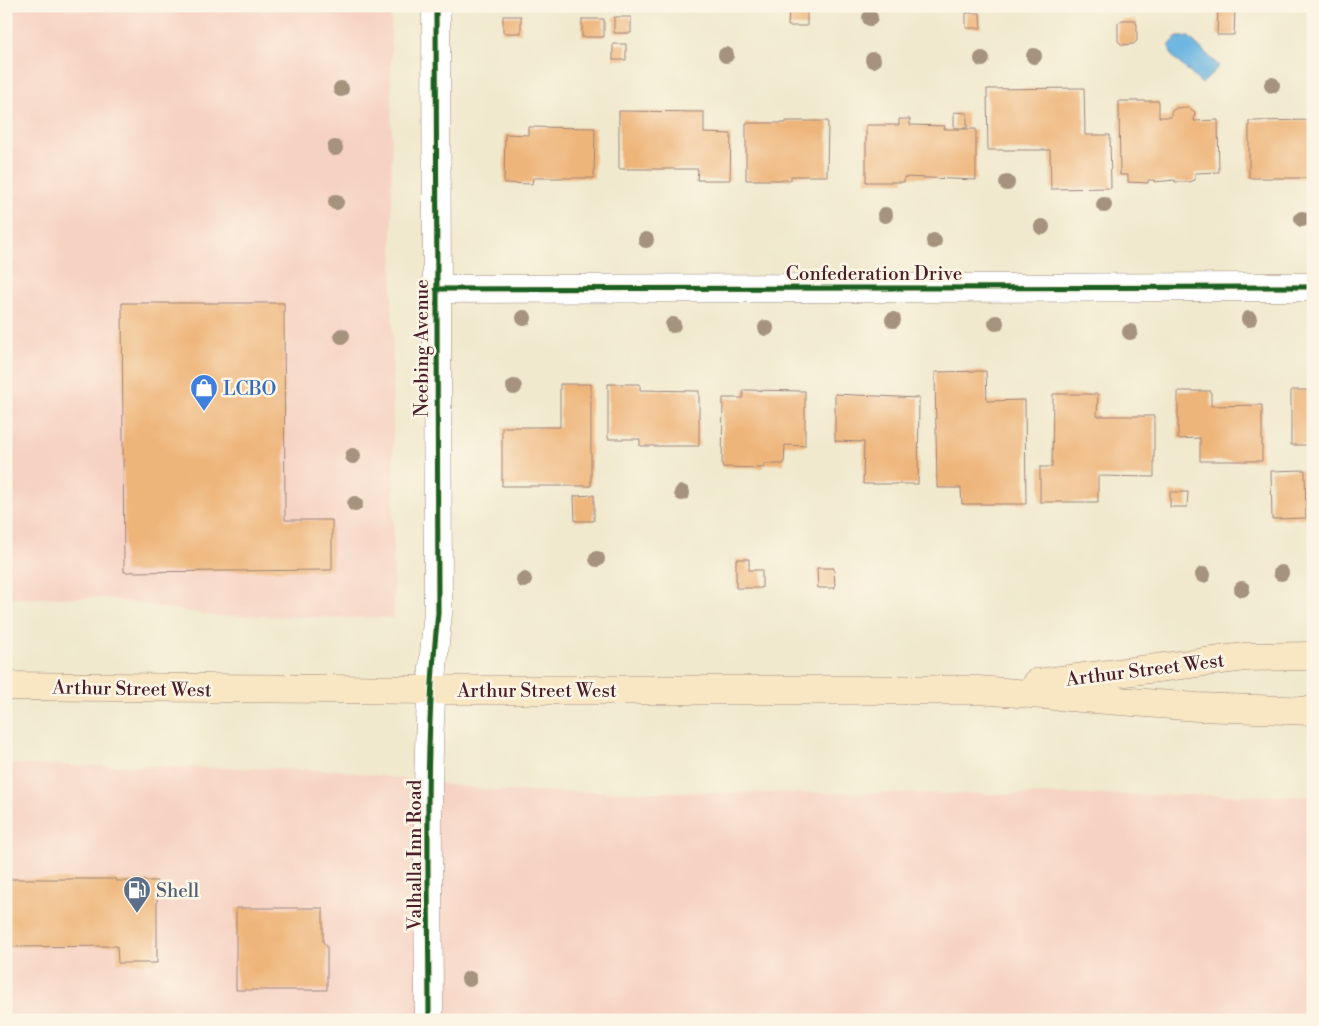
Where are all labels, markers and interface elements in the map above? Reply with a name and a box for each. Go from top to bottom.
street label: Confederation Drive [786,262,962,286]
street label: Neebing Avenue [410,279,434,417]
shop icon: LCBO [189,373,219,412]
place label: LCBO [223,377,277,401]
street label: Arthur Street West [1064,648,1226,692]
street label: Arthur Street West [51,676,212,702]
street label: Arthur Street West [456,679,617,703]
street label: Valhalla Inn Road [403,779,427,931]
fuel station icon: Shell [122,875,152,914]
place label: Shell [156,879,199,903]

